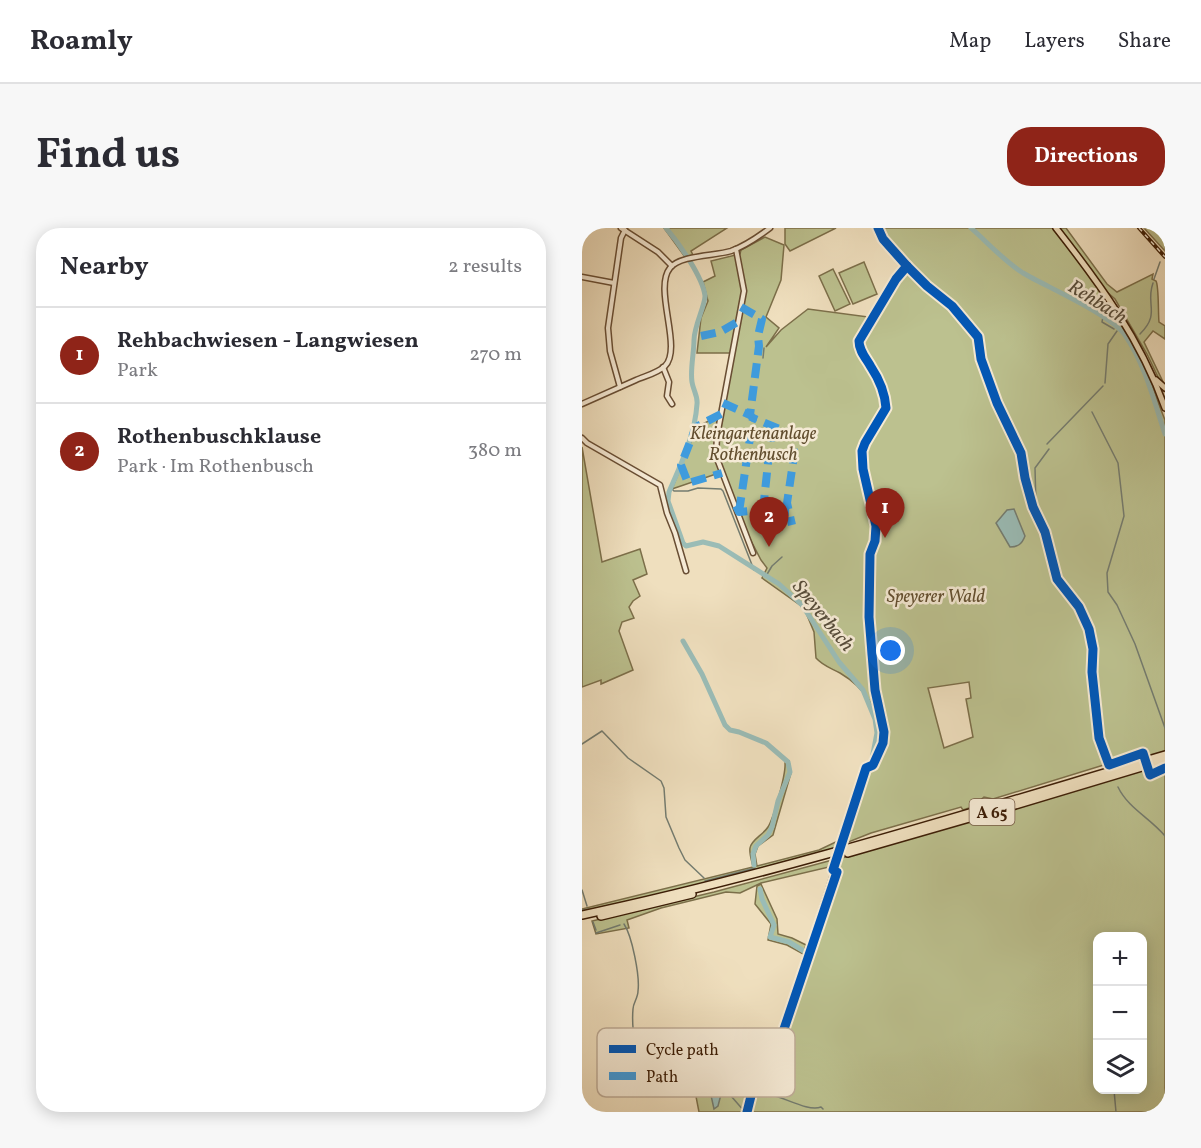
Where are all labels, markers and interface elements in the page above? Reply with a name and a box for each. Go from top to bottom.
text: Roamly [30,22,133,61]
text: Map [949,27,991,56]
text: Layers [1024,27,1085,56]
text: Share [1118,27,1171,56]
text: Find us [36,127,180,186]
button: Directions [1007,127,1165,186]
text: Nearby [60,249,149,285]
text: 2 results [448,253,522,281]
water label: Rehbach [1062,274,1132,332]
text: Rehbachwiesen - Langwiesen [117,326,419,357]
text: 1 [75,341,84,369]
text: 270 m [469,341,522,369]
text: Park [117,357,158,385]
text: Rothenbuschklause [117,422,321,453]
park label: Kleingartenanlage Rothenbusch [690,422,817,468]
text: 2 [74,437,85,465]
text: 380 m [468,437,522,465]
text: Park · Im Rothenbusch [117,453,314,481]
pin: 1 [866,488,904,538]
pin: 2 [750,498,789,547]
water label: Speyerbach [785,574,860,658]
park label: Speyerer Wald [887,585,986,610]
your location [876,636,905,665]
road number: A 65 [970,799,1014,825]
map controls [1093,932,1147,1094]
button: + [1093,932,1147,986]
button: − [1093,986,1147,1040]
legend [597,1028,795,1097]
text: Cycle path [646,1040,719,1062]
button: layers [1093,1040,1147,1094]
text: Path [646,1067,678,1089]

